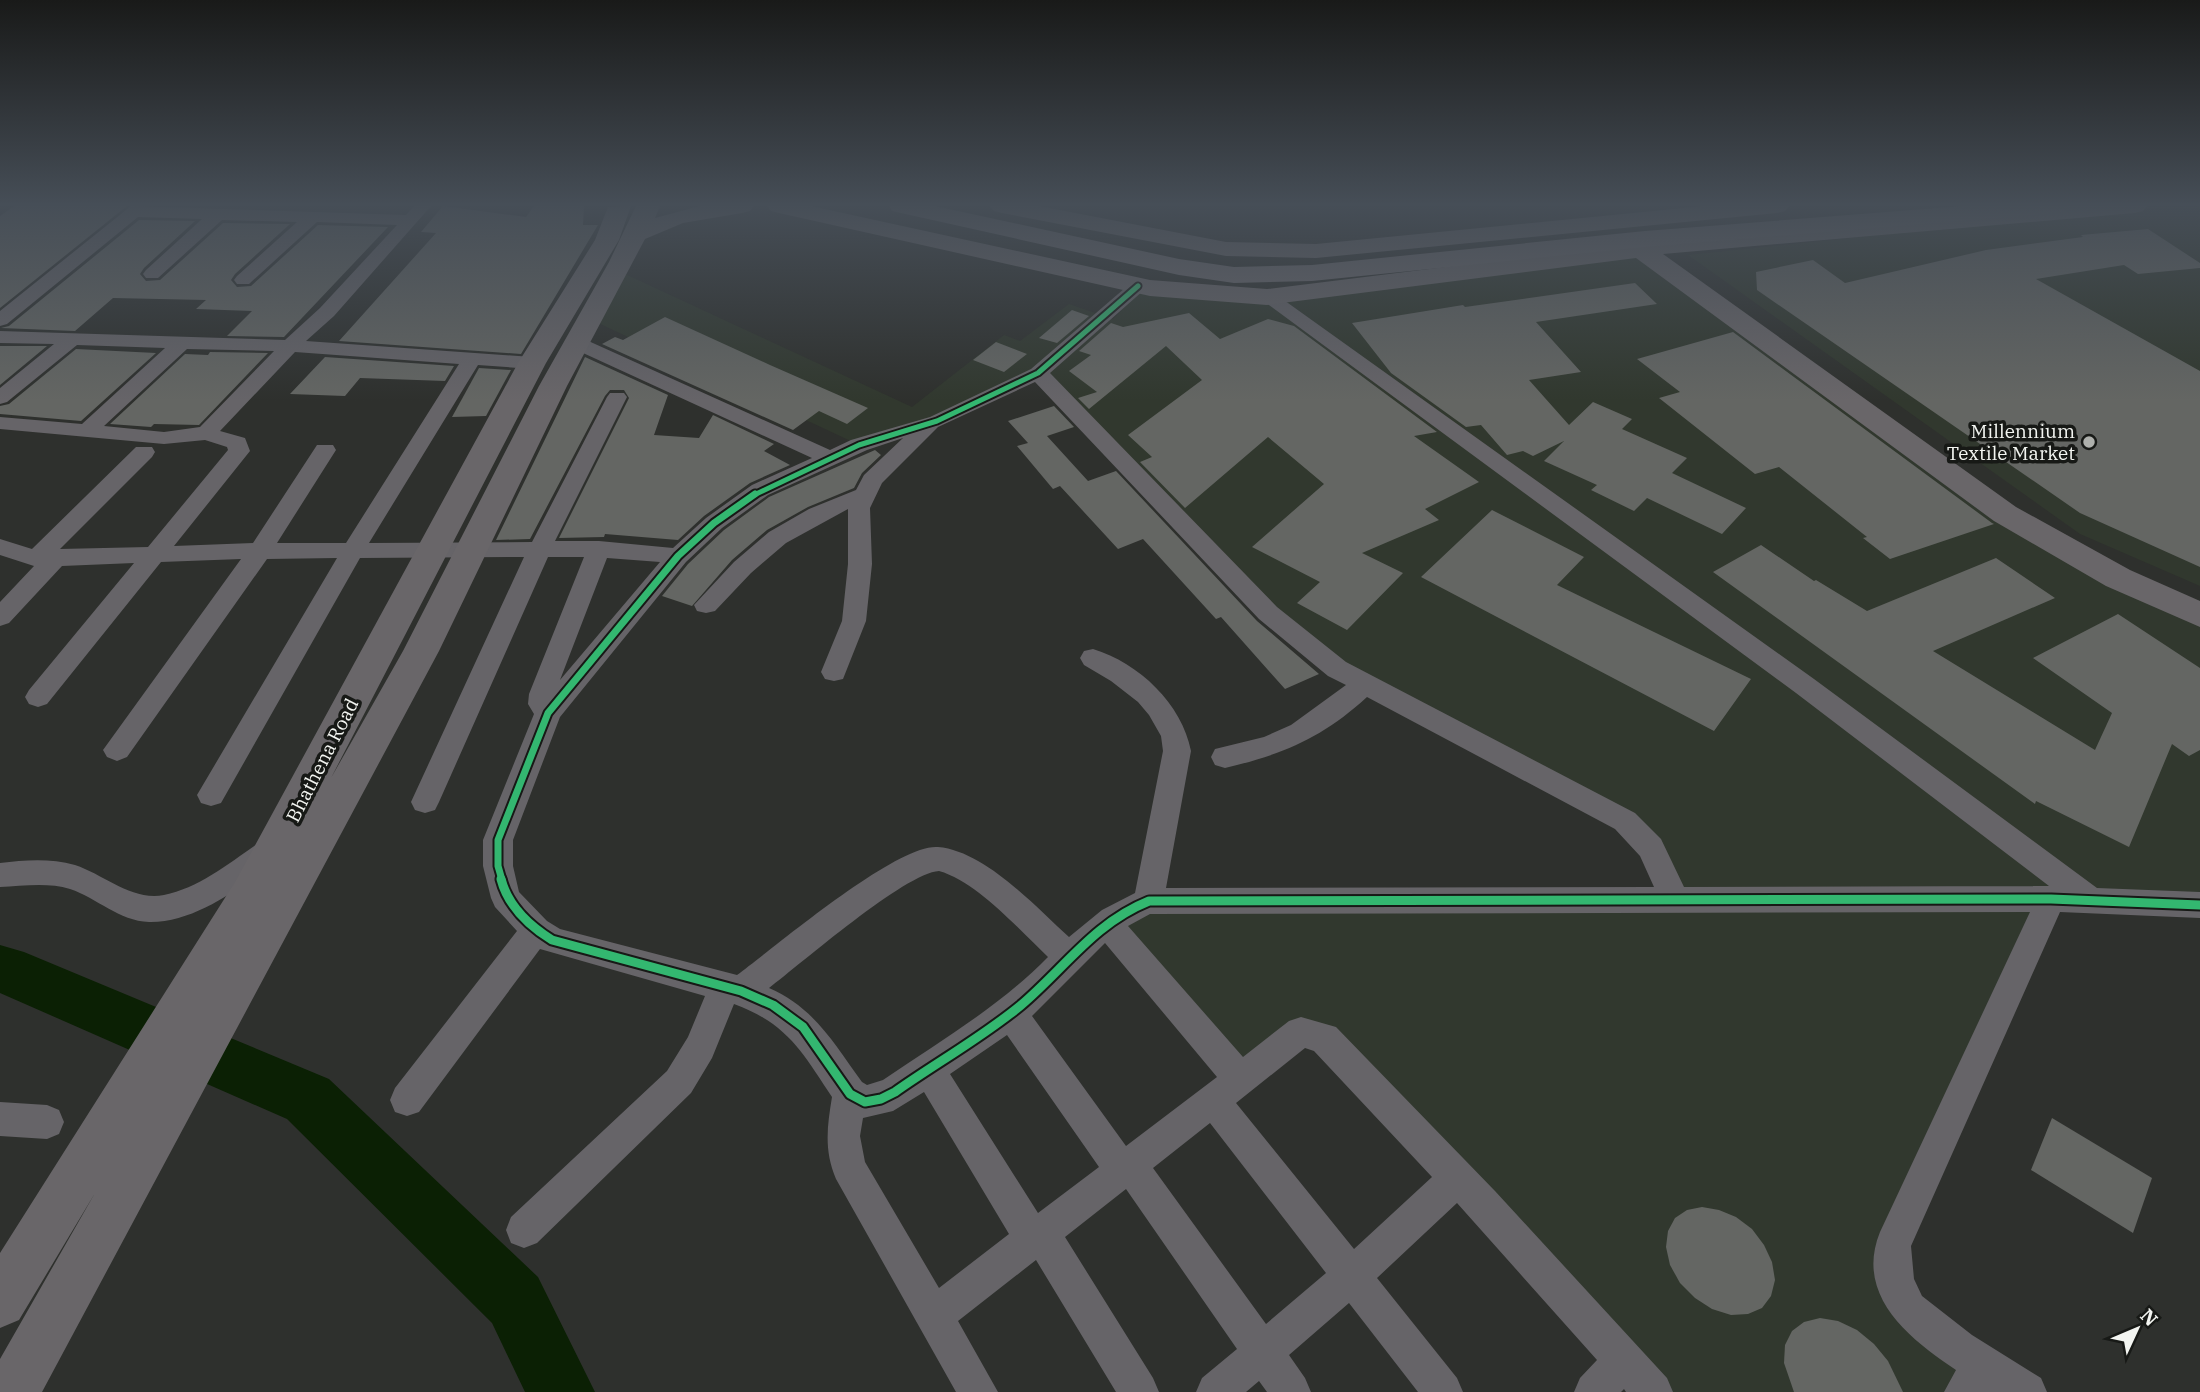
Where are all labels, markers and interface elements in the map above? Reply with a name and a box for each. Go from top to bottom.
place label: Millennium Textile Market [1947,419,2075,465]
marker: Millennium Textile Market [2081,434,2097,450]
street label: Bhathena Road [280,694,364,826]
north arrow [2102,1294,2172,1364]
text: N [2135,1303,2163,1331]

